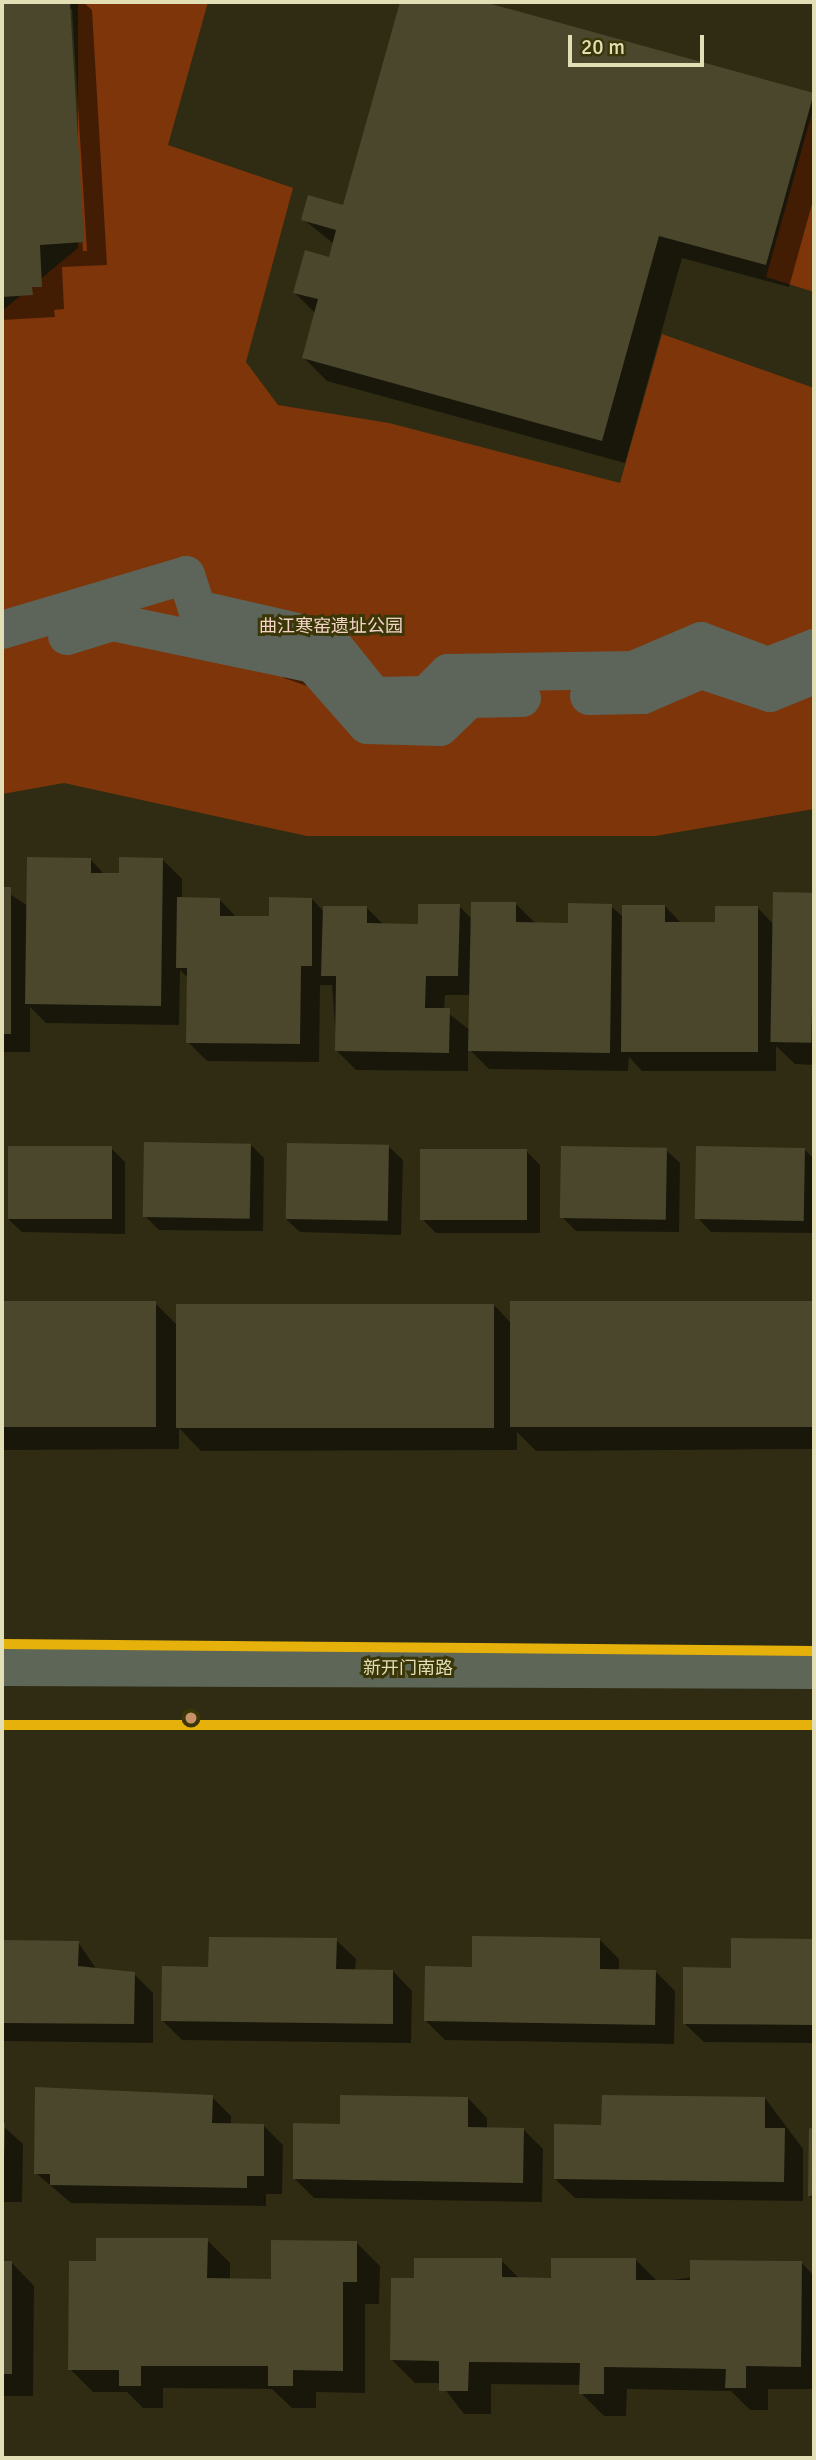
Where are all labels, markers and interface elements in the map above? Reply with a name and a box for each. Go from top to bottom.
scale bar [571,21,708,65]
text: 20 m [581,34,625,60]
park label: 曲江寒窑遗址公园 [259,615,403,637]
street label: 新开门南路 [363,1657,453,1679]
unlabelled marker [184,1711,198,1725]

